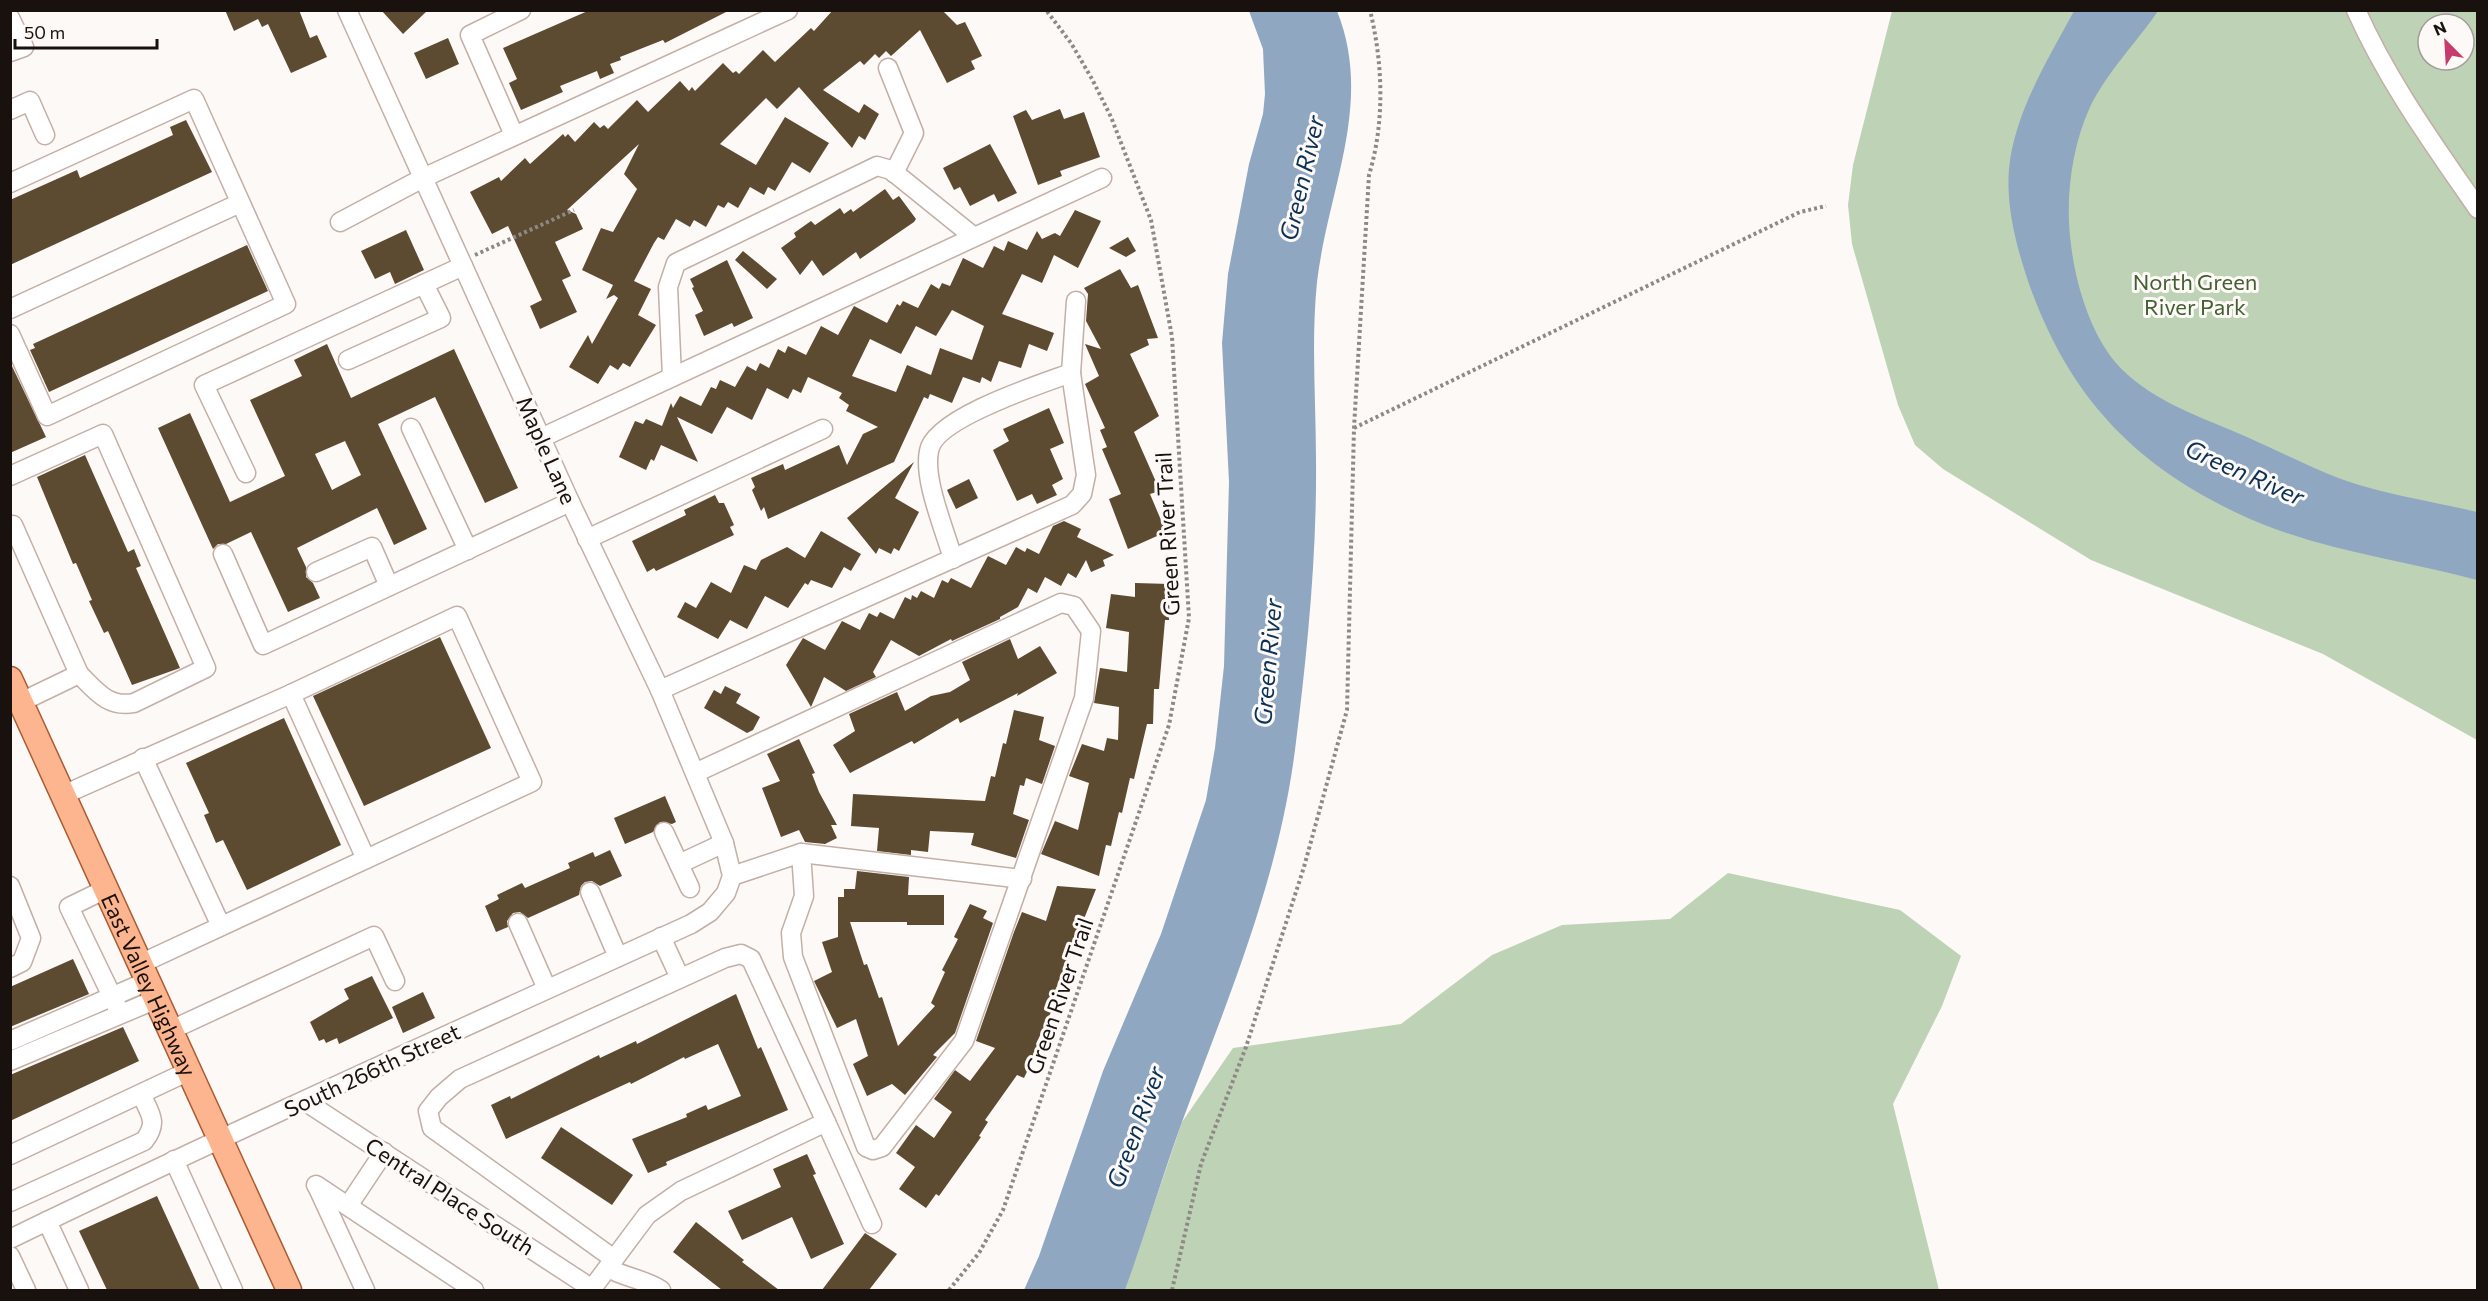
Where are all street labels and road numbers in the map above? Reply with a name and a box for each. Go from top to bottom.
street label: Maple Lane [511,392,583,508]
street label: Green River Trail [1149,451,1185,617]
street label: East Valley Highway [96,889,203,1080]
street label: Green River Trail [1020,914,1098,1078]
street label: South 266th Street [280,1017,464,1123]
street label: Central Place South [361,1131,539,1261]

